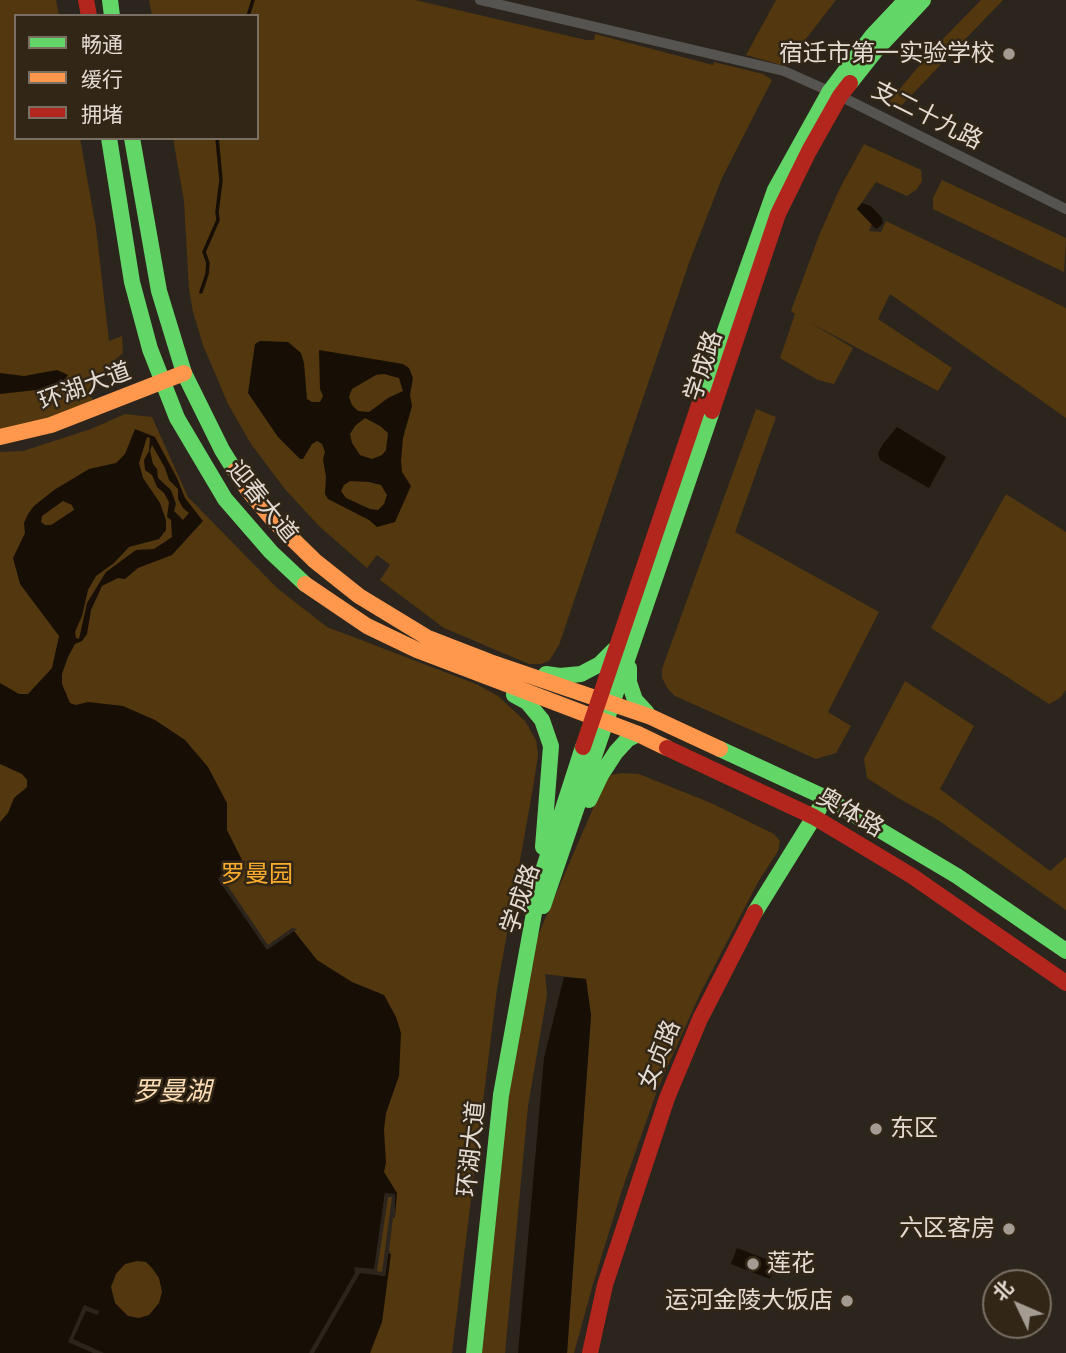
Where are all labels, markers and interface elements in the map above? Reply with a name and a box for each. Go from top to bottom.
legend [14,14,259,140]
text: 畅通 [81,32,123,57]
place label: 宿迁市第一实验学校 [779,40,995,68]
marker: 宿迁市第一实验学校 [1001,46,1017,62]
text: 缓行 [81,67,123,92]
street label: 支二十九路 [867,76,987,156]
text: 拥堵 [81,102,123,127]
street label: 学成路 [679,327,729,405]
street label: 环湖大道 [35,357,135,417]
street label: 迎春大道 [221,456,303,548]
street label: 奥体路 [812,783,888,843]
street label: 学成路 [496,860,546,938]
park label: 罗曼园 [221,861,293,889]
street label: 女贞路 [633,1016,687,1094]
water label: 罗曼湖 [133,1076,211,1108]
street label: 环湖大道 [453,1100,491,1198]
place label: 东区 [890,1115,938,1143]
marker: 东区 [868,1121,884,1137]
place label: 六区客房 [899,1215,995,1243]
marker: 六区客房 [1001,1221,1017,1237]
place label: 莲花 [767,1250,815,1278]
marker: 莲花 [745,1256,761,1272]
north arrow [982,1269,1052,1339]
text: 北 [988,1276,1018,1305]
place label: 运河金陵大饭店 [665,1287,833,1315]
marker: 运河金陵大饭店 [839,1293,855,1309]

